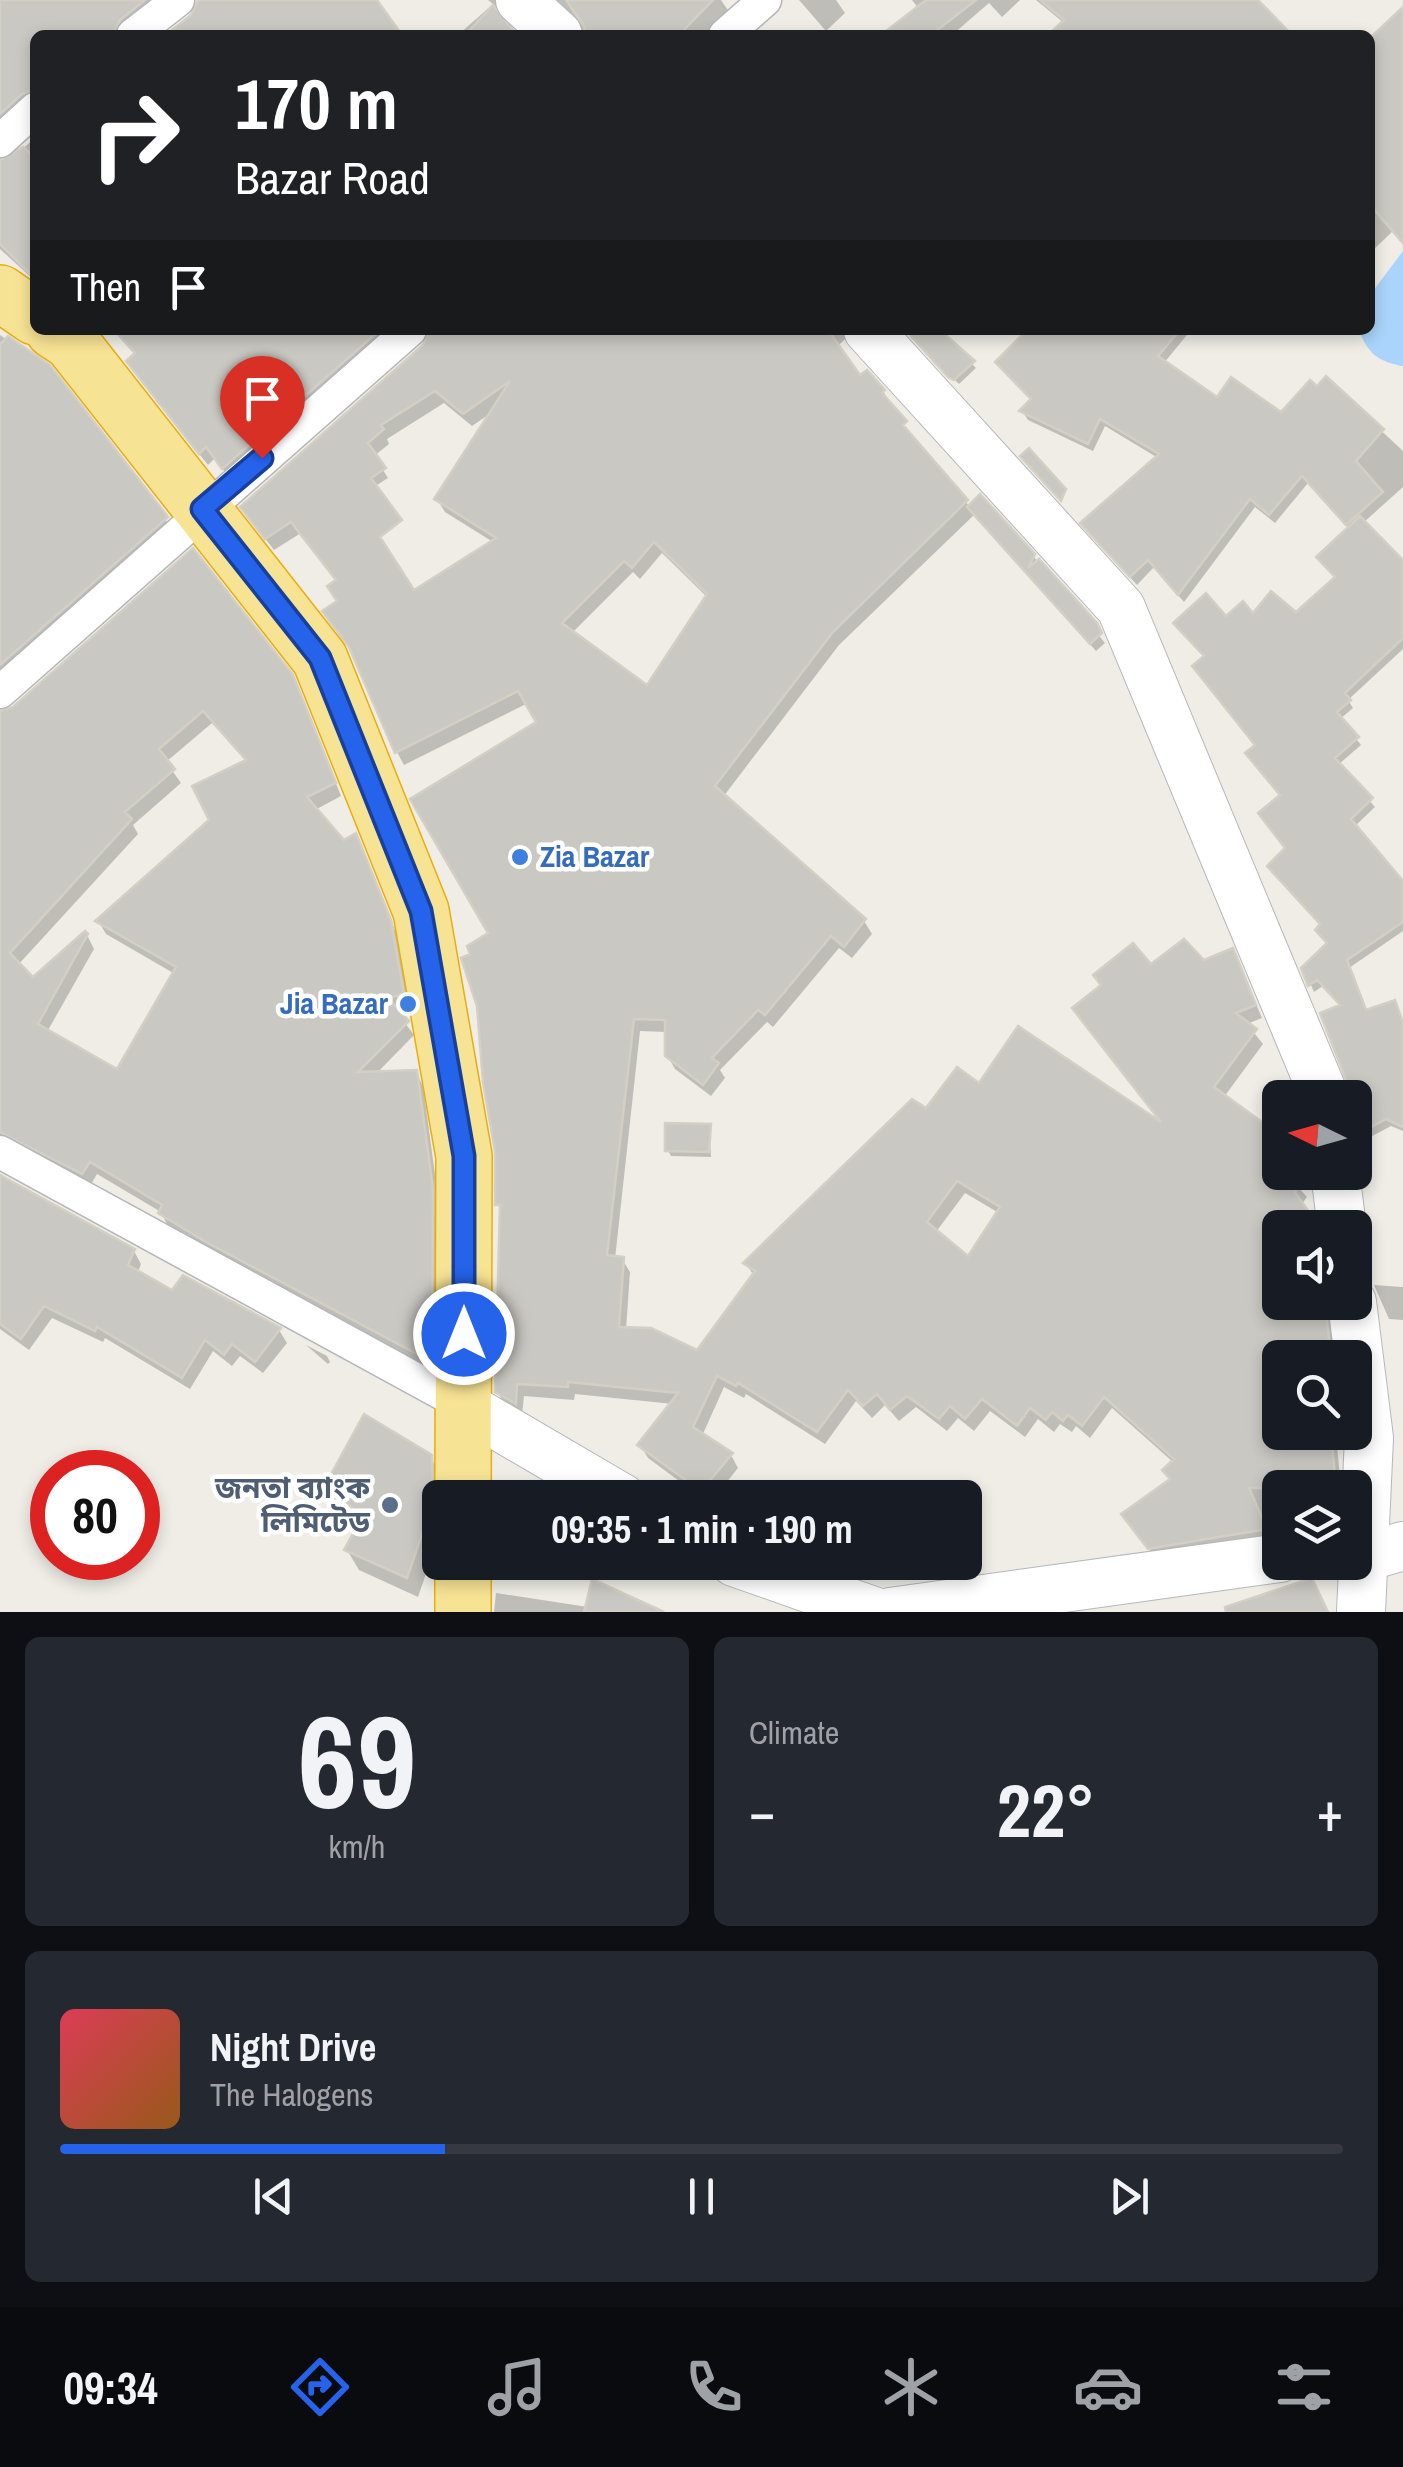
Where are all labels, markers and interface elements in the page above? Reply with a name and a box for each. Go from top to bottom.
text: 170 m [235,57,398,151]
icon: right [70,70,200,200]
text: Bazar Road [235,147,430,208]
icon: arrive [161,260,216,315]
text: Then [70,262,141,313]
pin [220,356,305,459]
icon: arrive [235,371,290,426]
place label: Zia Bazar [540,836,650,876]
marker: Zia Bazar [509,846,531,868]
place label: Jia Bazar [280,983,388,1023]
marker: Jia Bazar [397,993,419,1015]
north arrow [1262,1080,1372,1190]
map controls [1262,1080,1372,1580]
button: sound [1262,1210,1372,1320]
position arrow [412,1282,516,1386]
button: search [1262,1340,1372,1450]
speed limit sign: 80 [30,1450,160,1580]
place label: জনতা ব্যাংক লিমিটেড [214,1467,371,1541]
button: layers [1262,1470,1372,1580]
marker: জনতা ব্যাংক লিমিটেড [379,1494,401,1516]
text: 09:35 · 1 min · 190 m [551,1504,853,1555]
text: 69 [298,1672,416,1848]
text: Climate [749,1711,839,1754]
text: 22° [997,1759,1095,1860]
text: − [749,1774,775,1848]
text: + [1317,1774,1343,1848]
text: km/h [329,1825,385,1868]
text: Night Drive [210,2022,376,2073]
text: The Halogens [210,2073,373,2116]
icon: previous [246,2169,301,2224]
icon: pause [674,2169,729,2224]
icon: next [1102,2169,1157,2224]
icon: directions [285,2352,355,2422]
icon: music [482,2352,552,2422]
icon: phone [679,2352,749,2422]
icon: climate [876,2352,946,2422]
icon: car [1073,2352,1143,2422]
icon: filters [1269,2352,1339,2422]
text: 09:34 [63,2357,158,2418]

